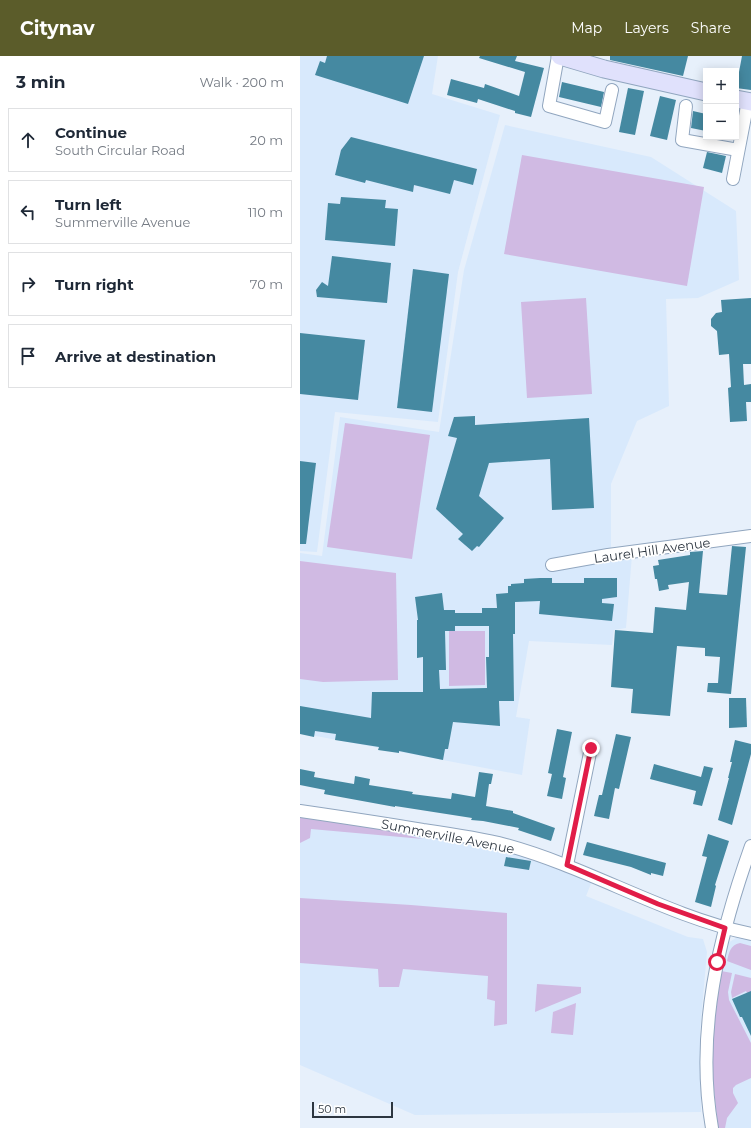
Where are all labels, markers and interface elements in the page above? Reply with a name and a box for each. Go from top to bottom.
text: Citynav [20,17,95,40]
text: Map [571,19,602,37]
text: Layers [624,19,669,37]
text: Share [691,19,731,37]
map controls [703,68,739,140]
button: + [703,68,739,104]
text: 3 min [16,72,66,92]
text: Walk · 200 m [199,74,284,90]
button: − [703,104,739,140]
text: Continue [55,123,127,142]
icon: ahead [17,129,39,151]
text: 20 m [250,132,283,148]
text: South Circular Road [55,142,185,158]
text: Turn left [55,195,122,214]
icon: left [17,201,39,223]
text: 110 m [248,204,283,220]
text: Summerville Avenue [55,214,190,230]
icon: right [17,273,39,295]
text: Turn right [55,275,134,294]
text: 70 m [250,276,283,292]
icon: arrive [17,345,39,367]
text: Arrive at destination [55,347,216,366]
street label: Laurel Hill Avenue [593,534,711,566]
route end [582,739,600,757]
street label: Summerville Avenue [380,815,516,857]
route start [708,953,726,971]
scale bar [312,1100,393,1119]
text: 50 m [318,1102,346,1116]

